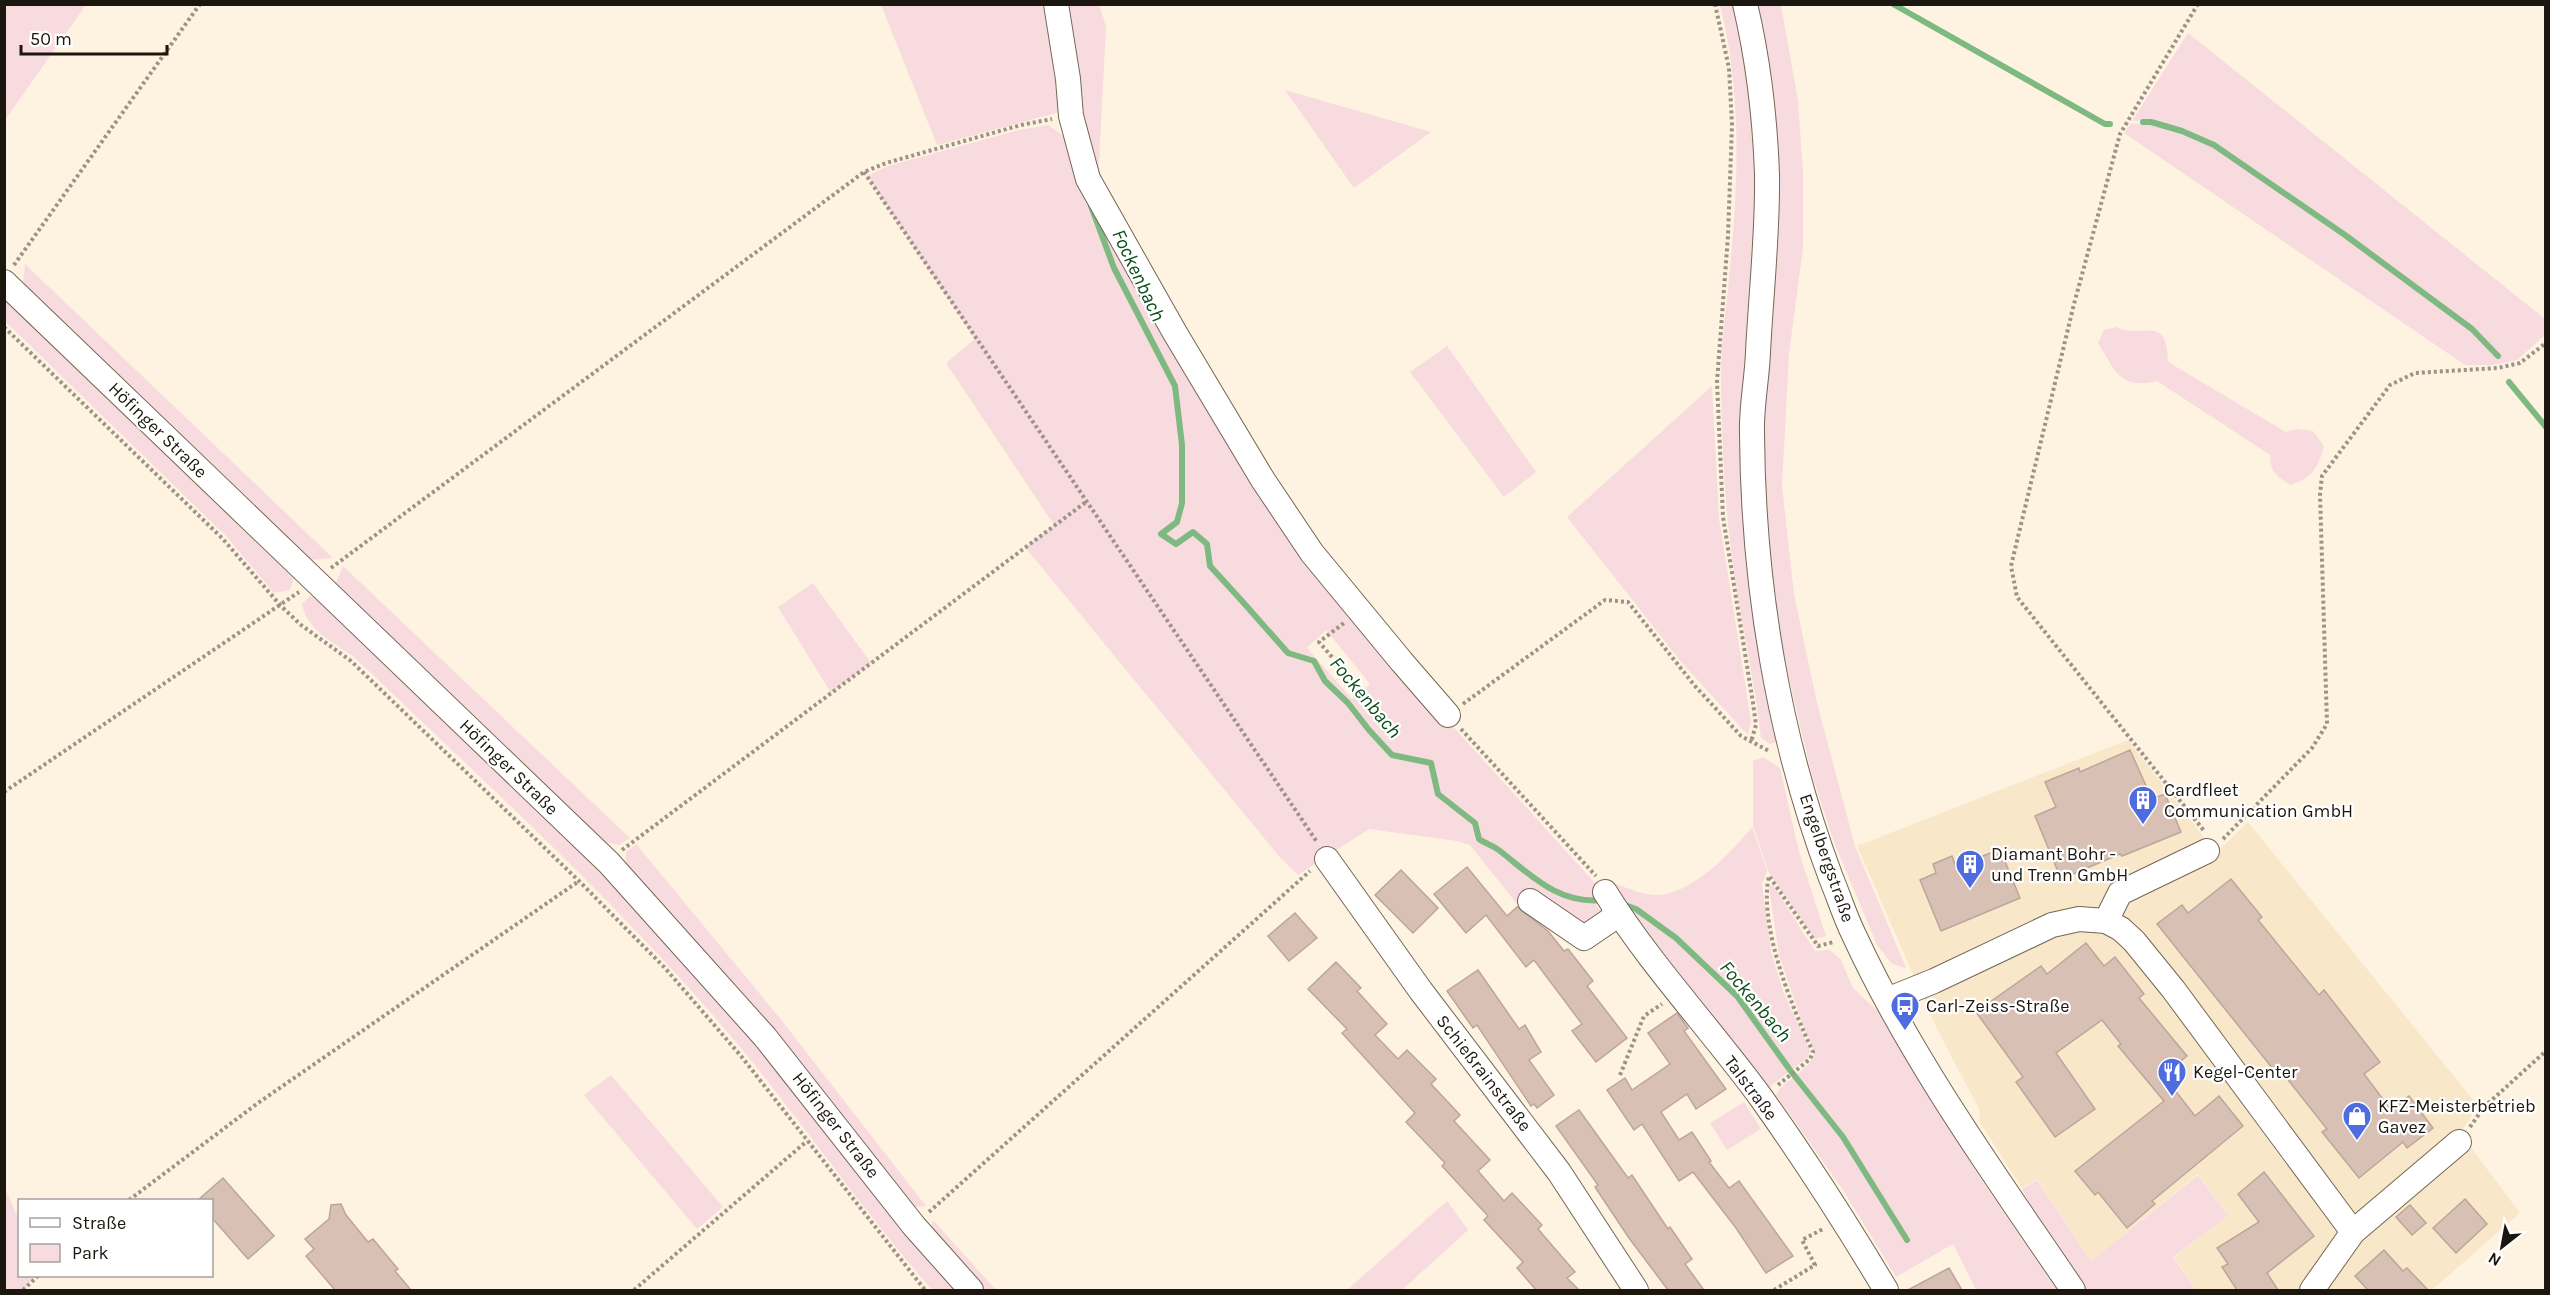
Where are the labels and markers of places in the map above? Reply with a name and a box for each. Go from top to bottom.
place label: Cardfleet Communication GmbH [2164,779,2353,822]
building icon: Cardfleet Communication GmbH [2127,784,2159,826]
place label: Diamant Bohr - und Trenn GmbH [1991,843,2128,886]
building icon: Diamant Bohr - und Trenn GmbH [1954,848,1986,890]
bus stop icon: Carl-Zeiss-Straße [1889,990,1921,1032]
place label: Carl-Zeiss-Straße [1926,995,2070,1017]
restaurant icon: Kegel-Center [2156,1056,2188,1098]
place label: Kegel-Center [2193,1061,2298,1083]
place label: KFZ-Meisterbetrieb Gavez [2378,1095,2536,1138]
shop icon: KFZ-Meisterbetrieb Gavez [2341,1100,2373,1142]

